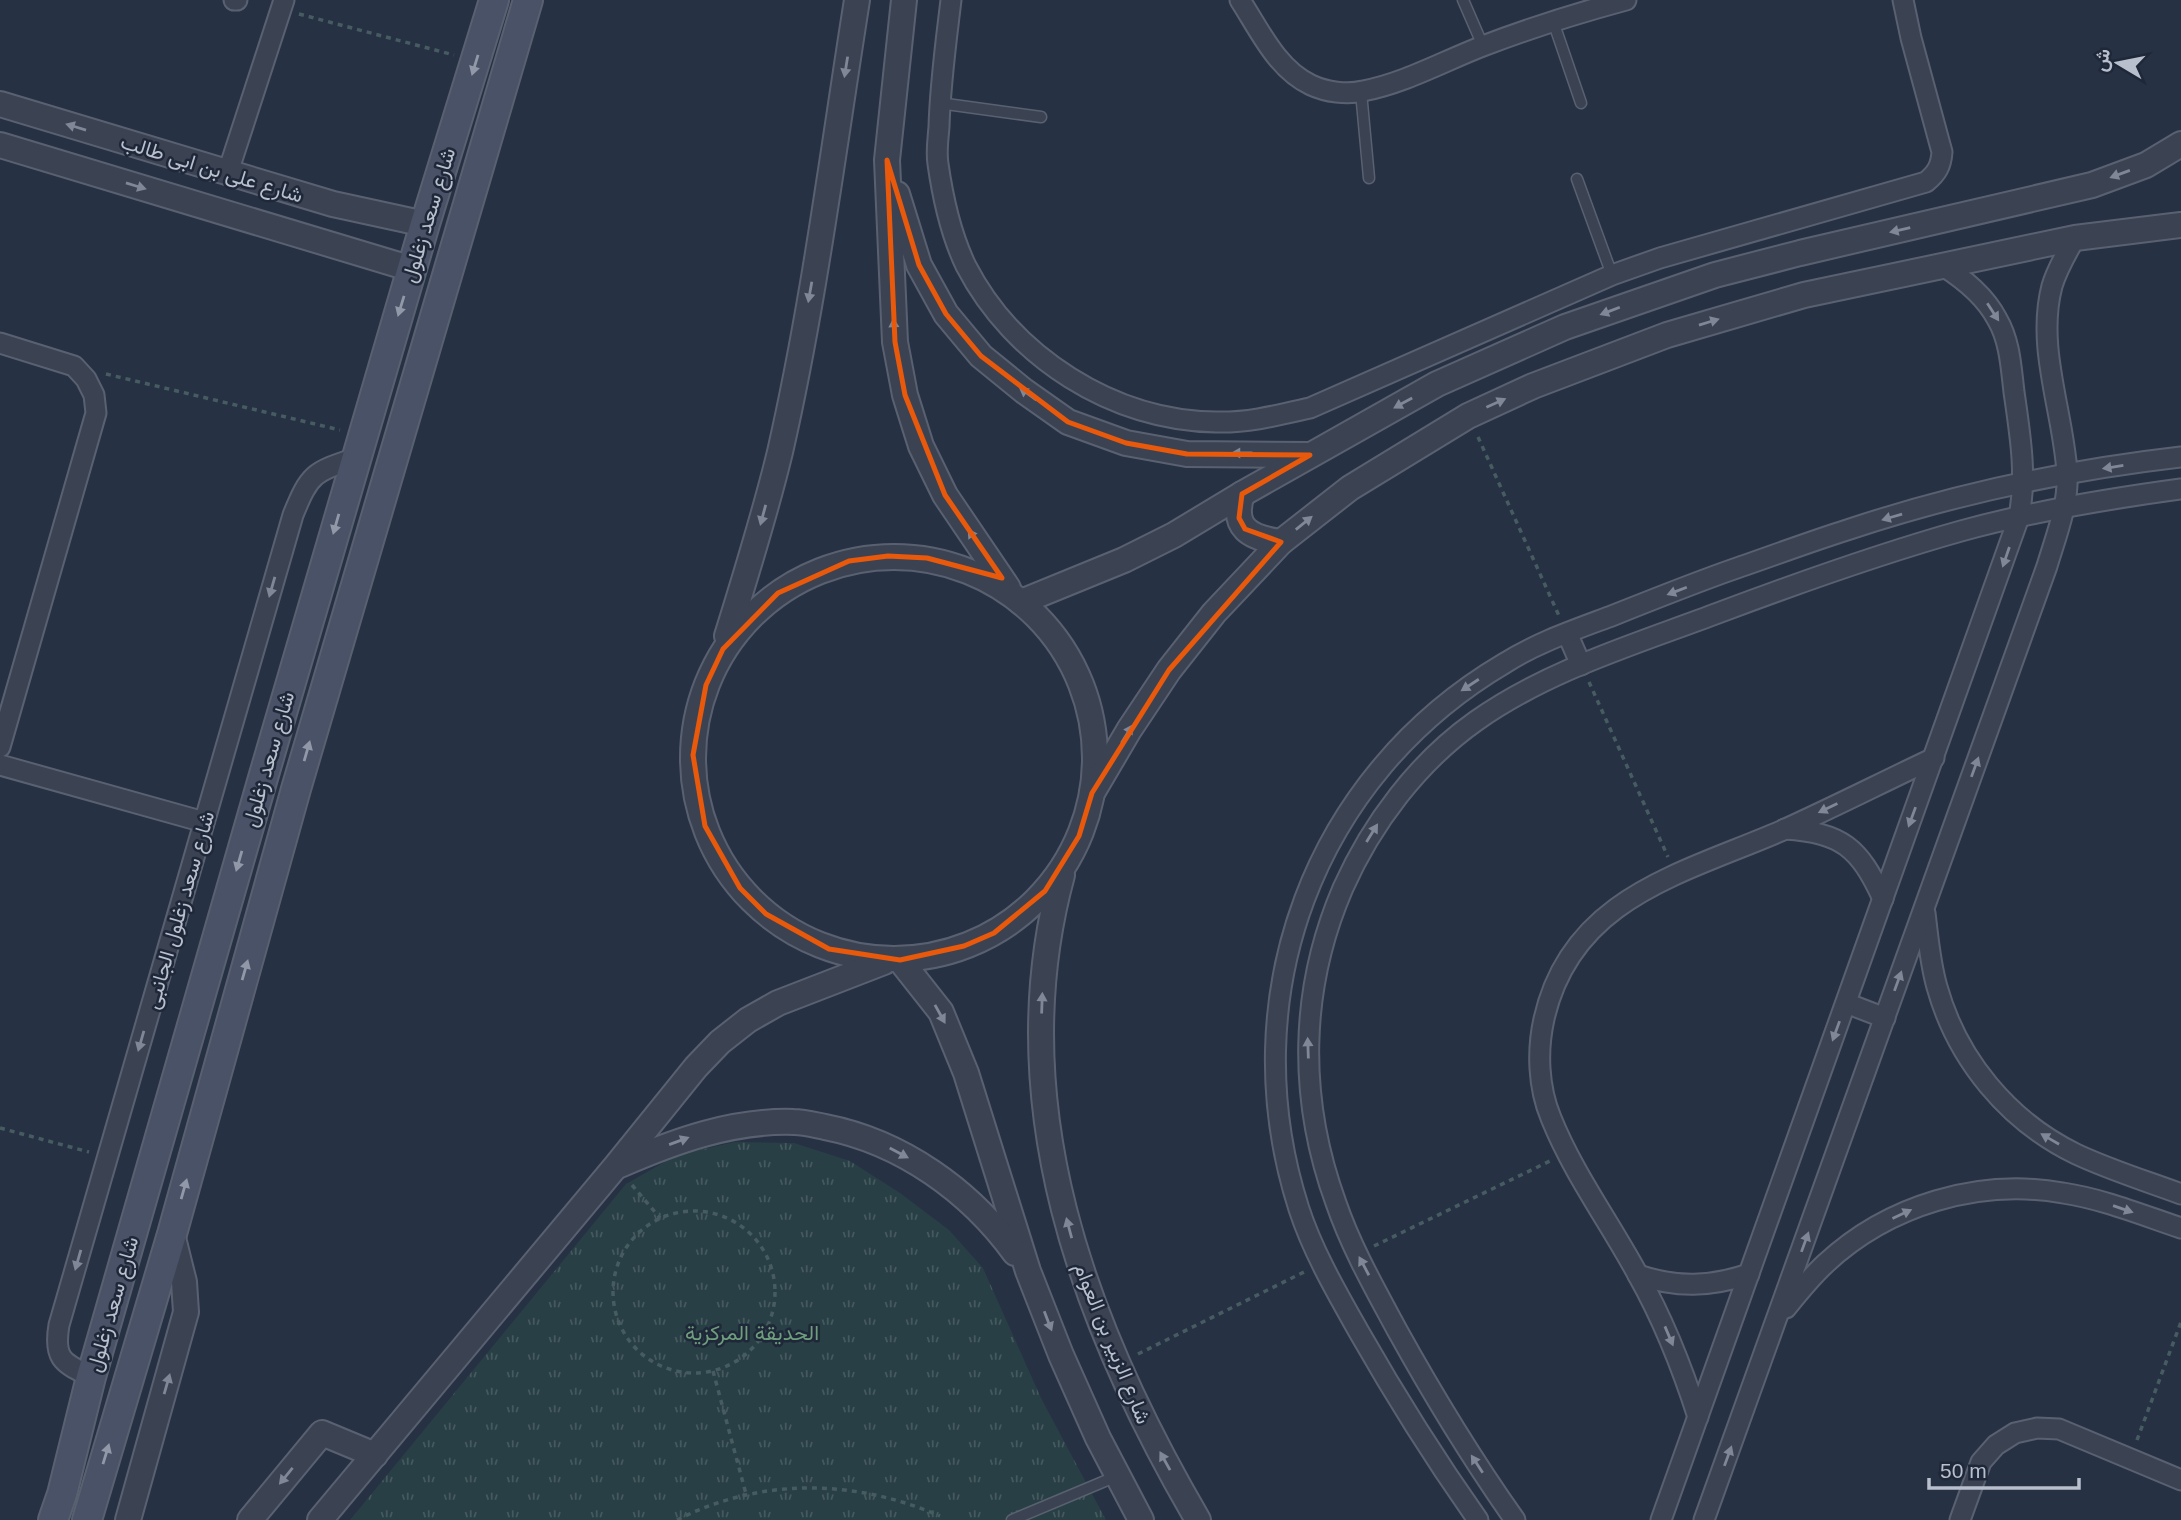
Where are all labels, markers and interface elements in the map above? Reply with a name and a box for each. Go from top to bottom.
north arrow [2083,28,2153,98]
text: ش [2089,47,2115,73]
one-way arrow [469,55,479,76]
one-way arrow [840,57,851,79]
one-way arrow [65,122,86,132]
street label: شارع على بن ابى طالب [117,129,306,210]
street label: شارع سعد زغلول [397,145,462,286]
one-way arrow [2110,169,2131,180]
one-way arrow [126,181,147,191]
one-way arrow [1889,225,1911,236]
one-way arrow [804,281,815,303]
one-way arrow [395,296,405,317]
one-way arrow [1986,302,1999,322]
one-way arrow [1600,305,1621,316]
one-way arrow [1698,316,1719,327]
one-way arrow [889,317,900,339]
one-way arrow [1019,387,1037,401]
one-way arrow [1393,397,1412,409]
one-way arrow [1486,397,1506,409]
one-way arrow [1231,447,1253,459]
one-way arrow [2102,461,2124,472]
one-way arrow [757,504,768,526]
one-way arrow [1881,512,1903,523]
one-way arrow [331,514,341,535]
one-way arrow [1294,516,1312,531]
one-way arrow [967,529,981,547]
one-way arrow [2000,547,2011,568]
one-way arrow [267,577,277,598]
one-way arrow [1666,585,1687,596]
one-way arrow [1461,678,1480,691]
street label: شارع سعد زغلول [238,689,301,830]
one-way arrow [1120,724,1133,744]
one-way arrow [303,740,313,761]
one-way arrow [1970,757,1981,778]
one-way arrow [1818,802,1838,814]
one-way arrow [1907,807,1918,828]
street label: شارع سعد زغلول الجانبى [140,808,221,1013]
one-way arrow [1366,824,1379,843]
one-way arrow [233,850,244,872]
one-way arrow [241,959,251,980]
one-way arrow [1893,971,1904,992]
one-way arrow [1036,992,1047,1014]
one-way arrow [934,1005,946,1024]
one-way arrow [1830,1021,1841,1042]
one-way arrow [136,1031,146,1052]
one-way arrow [1303,1037,1314,1059]
one-way arrow [2041,1133,2060,1146]
one-way arrow [669,1135,690,1146]
one-way arrow [889,1148,909,1159]
one-way arrow [179,1178,190,1200]
one-way arrow [2113,1204,2134,1215]
one-way arrow [1892,1208,1912,1220]
one-way arrow [1063,1217,1074,1239]
one-way arrow [1799,1231,1810,1252]
street label: شارع سعد زغلول [82,1234,145,1375]
one-way arrow [73,1250,83,1271]
one-way arrow [1358,1256,1370,1276]
street label: شارع الزبير بن العوام [1067,1259,1156,1428]
one-way arrow [1042,1311,1053,1332]
park label: الحديقة المركزية [685,1321,819,1346]
one-way arrow [1663,1326,1675,1346]
one-way arrow [162,1372,173,1394]
one-way arrow [102,1444,112,1465]
one-way arrow [1722,1445,1733,1466]
scale bar [1929,1446,2080,1490]
one-way arrow [1159,1451,1171,1470]
one-way arrow [1470,1454,1483,1473]
text: 50 m [1940,1459,1987,1482]
one-way arrow [279,1468,294,1485]

